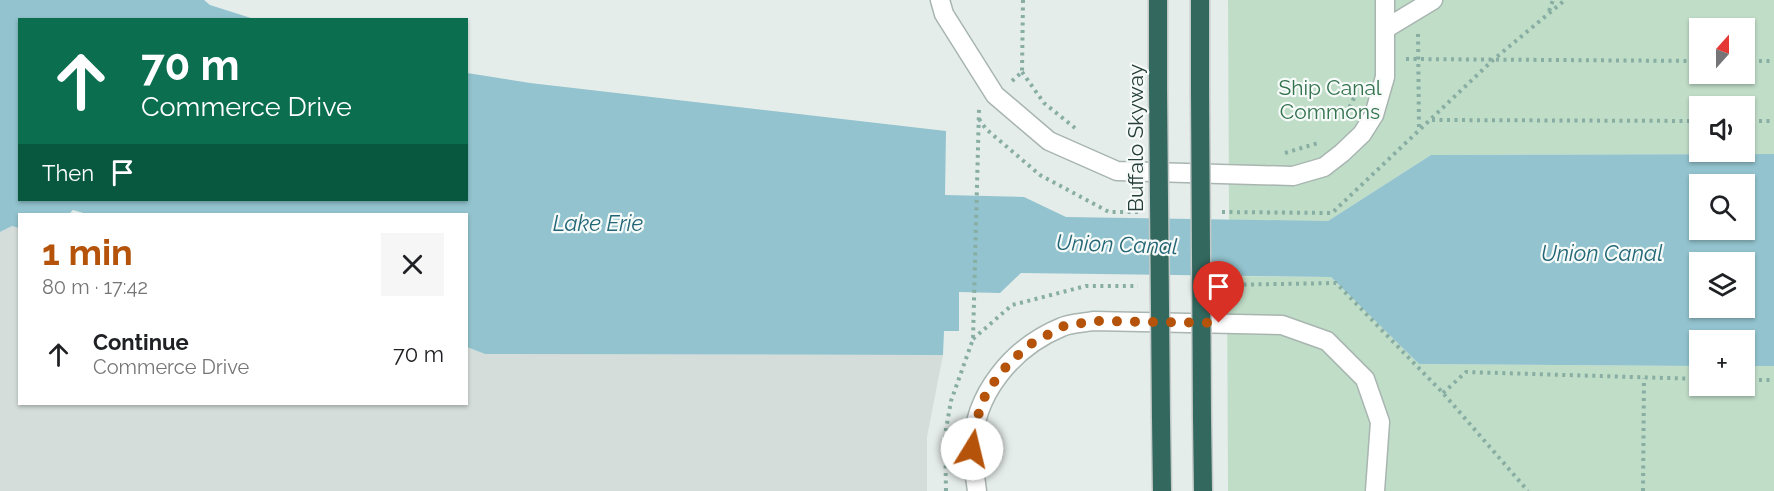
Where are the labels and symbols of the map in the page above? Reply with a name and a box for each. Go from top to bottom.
north arrow [1689,18,1755,84]
street label: Buffalo Skyway [1123,64,1148,212]
park label: Ship Canal Commons [1278,75,1382,124]
water label: Lake Erie [553,210,644,236]
water label: Union Canal [1056,229,1179,259]
water label: Union Canal [1541,240,1663,266]
pin [1193,261,1244,323]
position arrow [940,417,1004,481]

